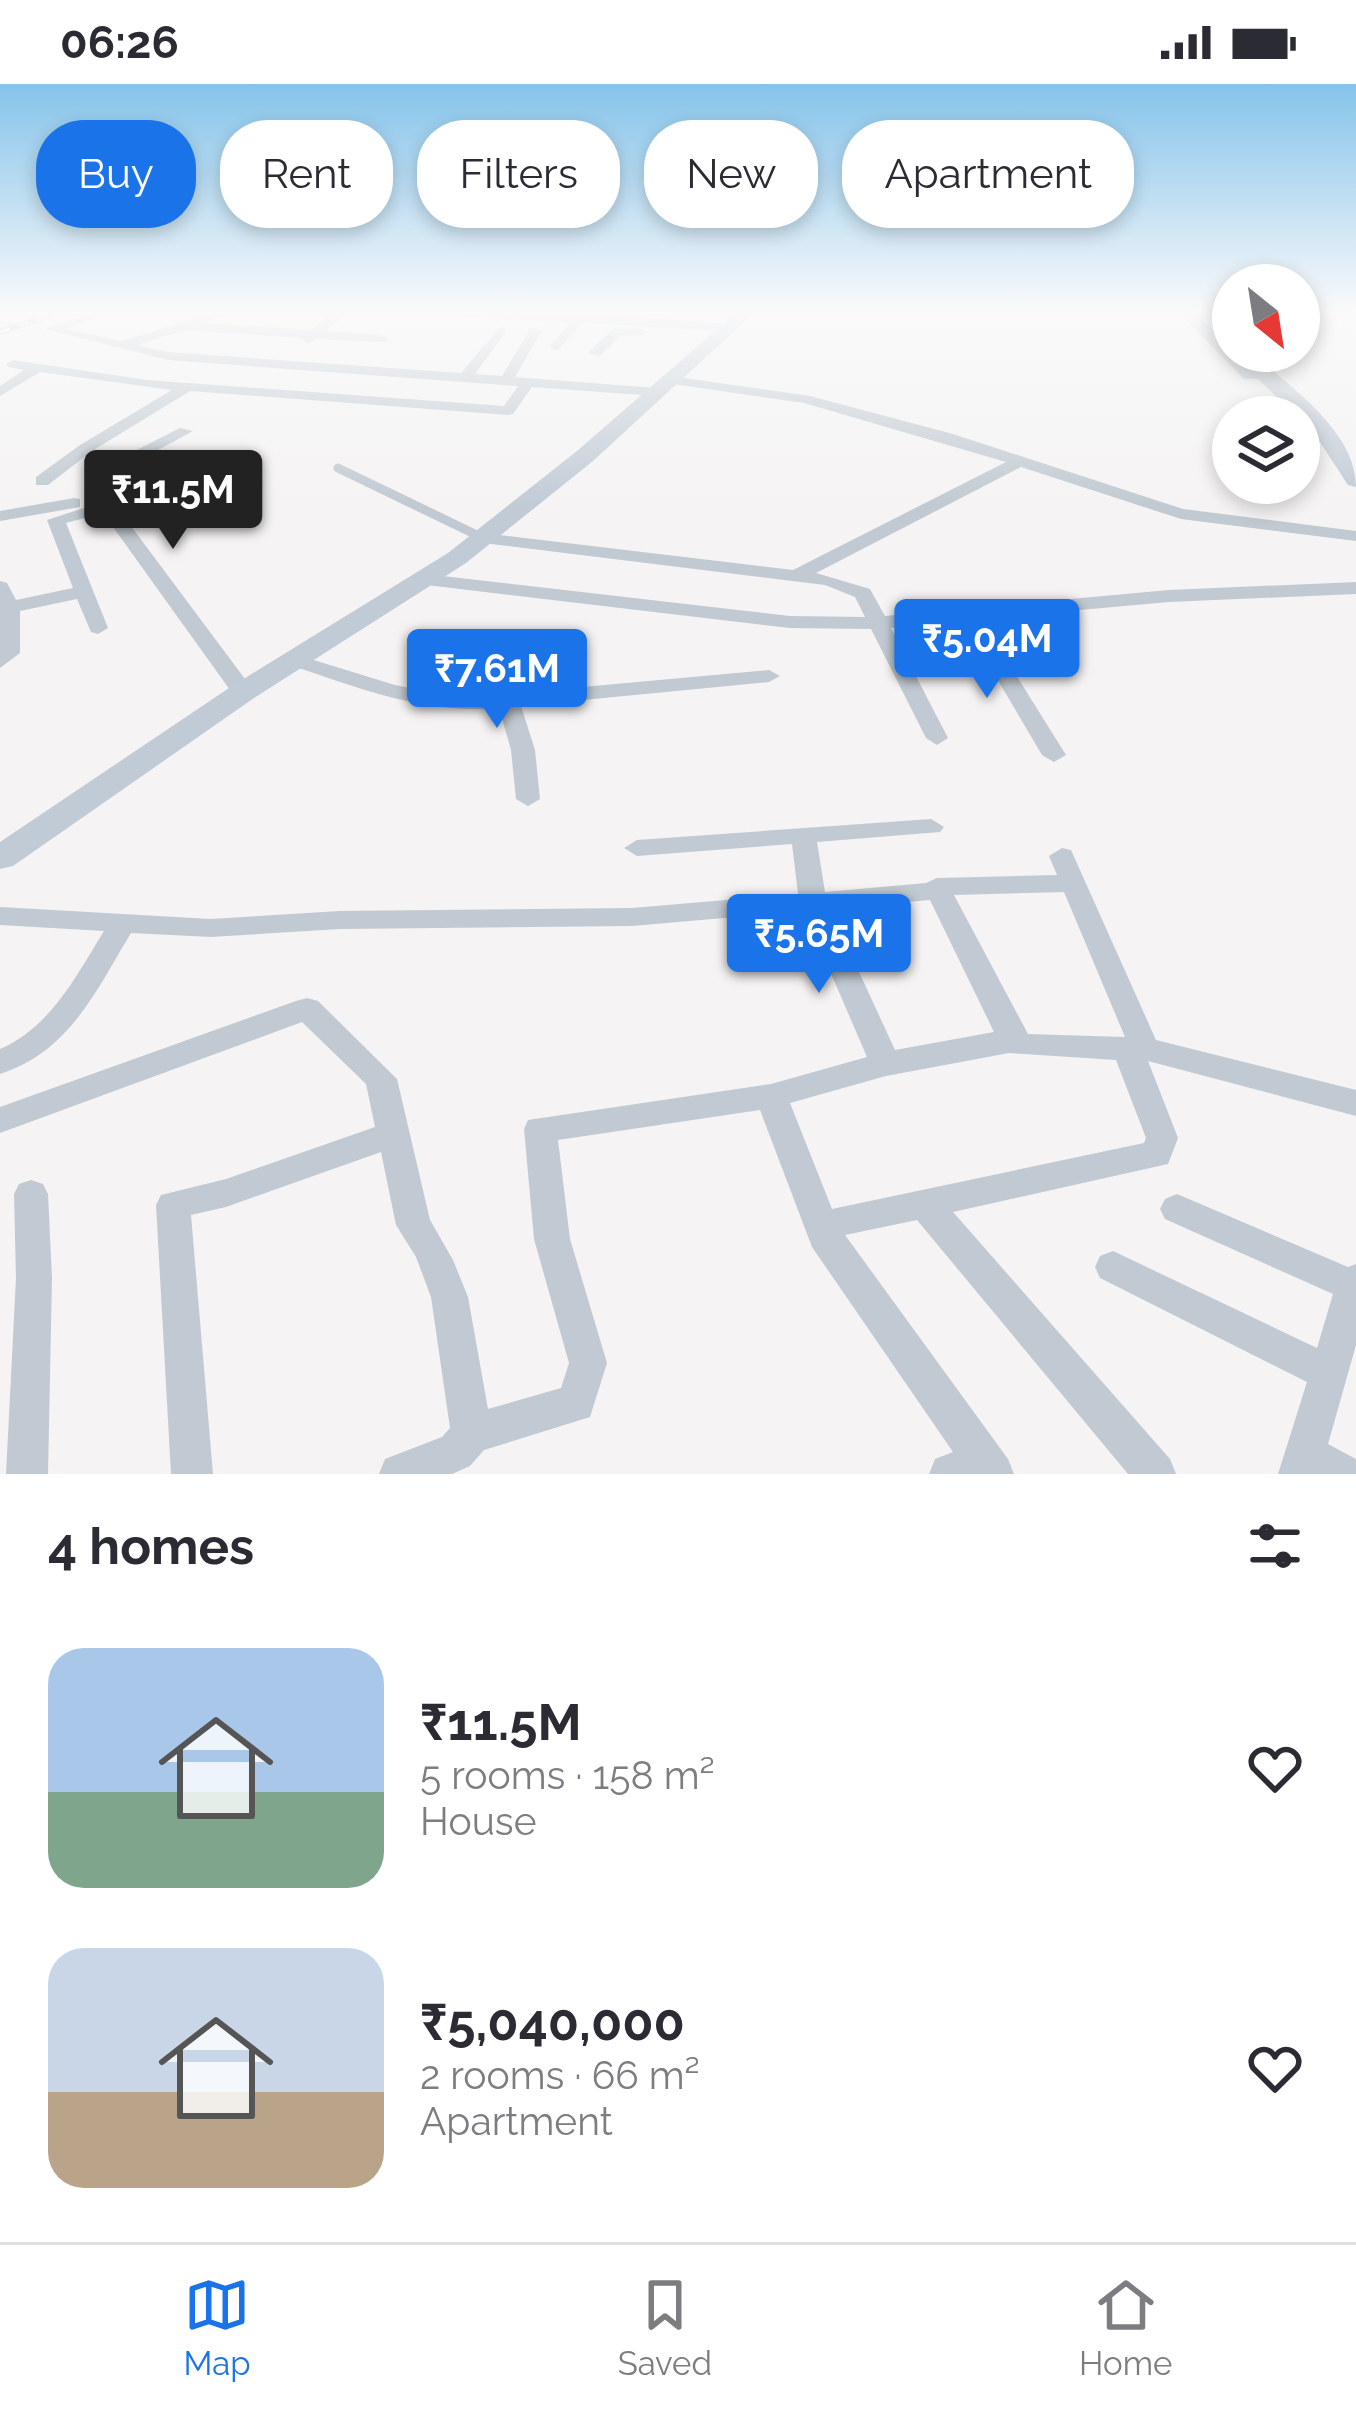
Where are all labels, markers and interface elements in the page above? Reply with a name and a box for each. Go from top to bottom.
text: 06:26 [60,16,179,69]
chip: Buy [36,120,196,228]
chip: Rent [220,120,393,228]
chip: Filters [417,120,620,228]
chip: New [644,120,818,228]
chip: Apartment [842,120,1134,228]
north arrow [1212,264,1320,372]
map controls [1212,264,1320,504]
button: layers [1212,396,1320,504]
pin: ₹11.5M [75,450,271,552]
text: ₹11.5M [111,466,235,512]
pin: ₹5.04M [889,599,1085,701]
text: ₹5.04M [921,615,1053,661]
pin: ₹7.61M [399,629,595,731]
text: ₹7.61M [434,645,560,691]
pin: ₹5.65M [721,894,917,996]
text: ₹5.65M [754,910,884,956]
icon: filters [1242,1513,1308,1579]
text: 4 homes [48,1516,254,1576]
text: ₹11.5M [420,1692,582,1752]
icon: home [144,1696,288,1840]
icon: heart [1242,1735,1308,1801]
text: 5 rooms · 158 m² [420,1752,715,1798]
text: House [420,1798,537,1844]
text: ₹5,040,000 [420,1992,685,2052]
icon: home [144,1996,288,2140]
icon: heart [1242,2035,1308,2101]
text: 2 rooms · 66 m² [420,2052,700,2098]
text: Apartment [420,2098,613,2144]
tab: Map [184,2272,251,2383]
tab: Saved [618,2272,712,2383]
tab: Home [1079,2272,1172,2383]

